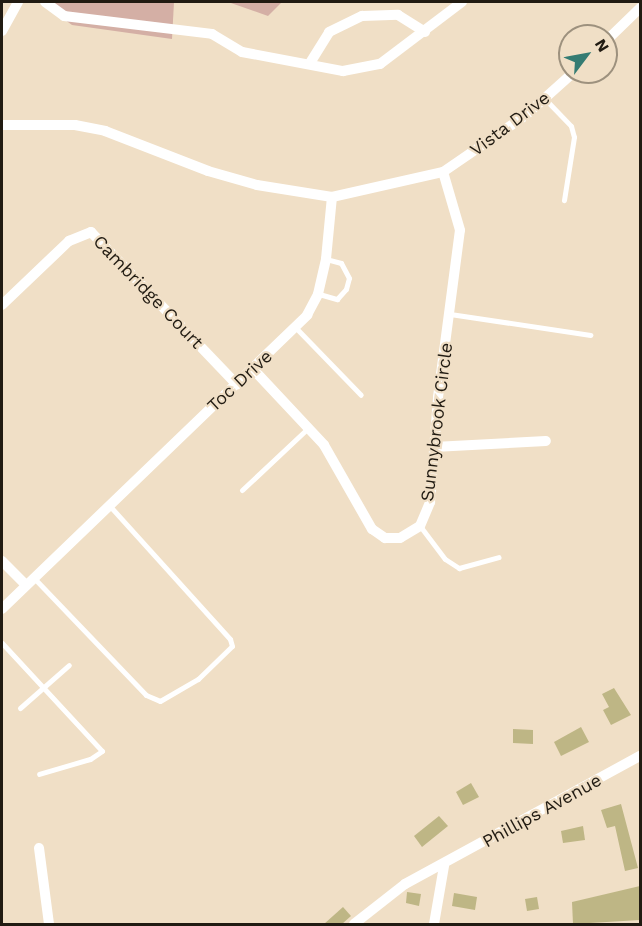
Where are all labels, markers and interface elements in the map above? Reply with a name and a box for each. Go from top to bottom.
north arrow [558,24,618,84]
text: N [591,35,613,55]
street label: Vista Drive [466,87,554,161]
street label: Cambridge Court [88,231,208,353]
street label: Sunnybrook Circle [417,341,457,503]
street label: Toc Drive [203,346,277,416]
street label: Phillips Avenue [478,769,606,853]

